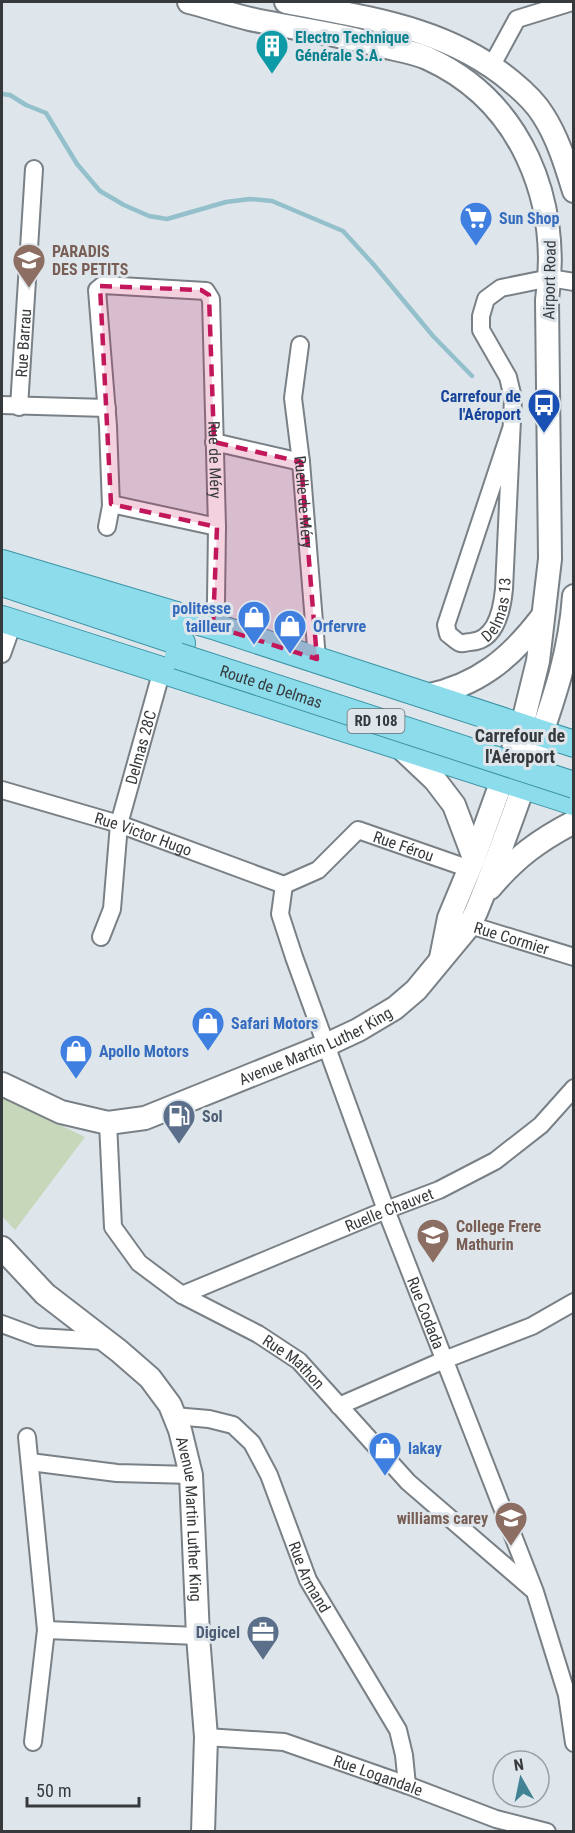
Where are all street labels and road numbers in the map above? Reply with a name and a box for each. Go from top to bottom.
street label: Airport Road [539,240,560,320]
street label: Rue Barrau [12,308,35,378]
street label: Rue de Méry [204,421,225,499]
street label: Ruelle de Méry [290,455,317,549]
street label: Delmas 13 [477,577,515,646]
street label: Route de Delmas [217,661,325,712]
street label: Delmas 28C [122,708,160,787]
road number: RD 108 [348,709,404,733]
street label: Rue Victor Hugo [92,808,195,860]
street label: Rue Férou [371,827,436,866]
street label: Rue Cormier [472,918,551,959]
street label: Avenue Martin Luther King [236,1003,395,1089]
street label: Ruelle Chauvet [342,1184,436,1236]
street label: Rue Codada [403,1274,448,1352]
street label: Rue Mathon [259,1331,328,1393]
street label: Avenue Martin Luther King [172,1435,205,1602]
street label: Rue Armand [284,1539,334,1616]
street label: Rue Logandale [331,1751,425,1800]

